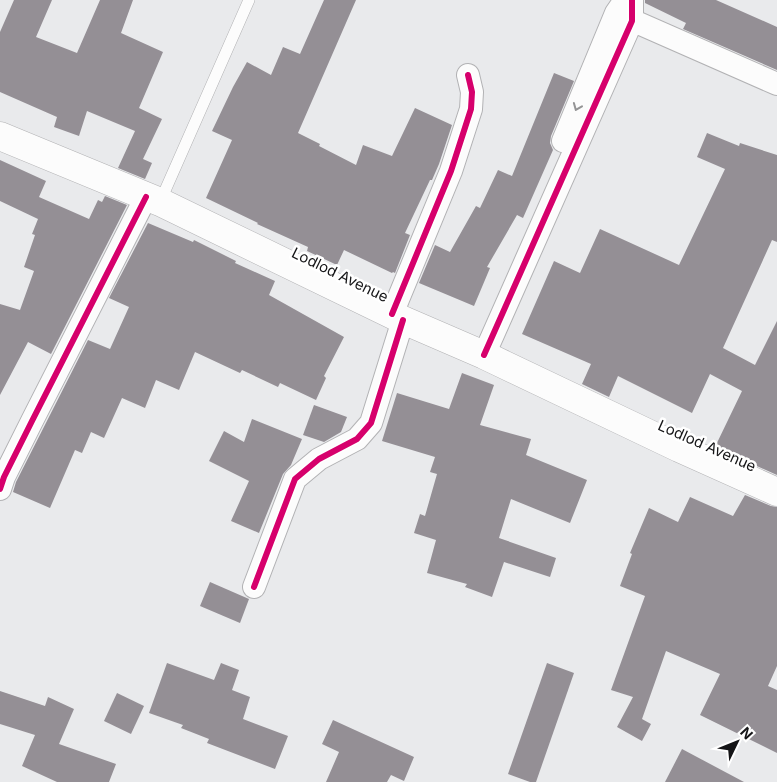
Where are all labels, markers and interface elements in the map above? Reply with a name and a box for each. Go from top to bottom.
one-way arrow [573,102,583,111]
street label: Lodlod Avenue [289,243,392,306]
street label: Lodlod Avenue [655,415,759,476]
north arrow [712,717,762,767]
text: N [737,723,757,742]

